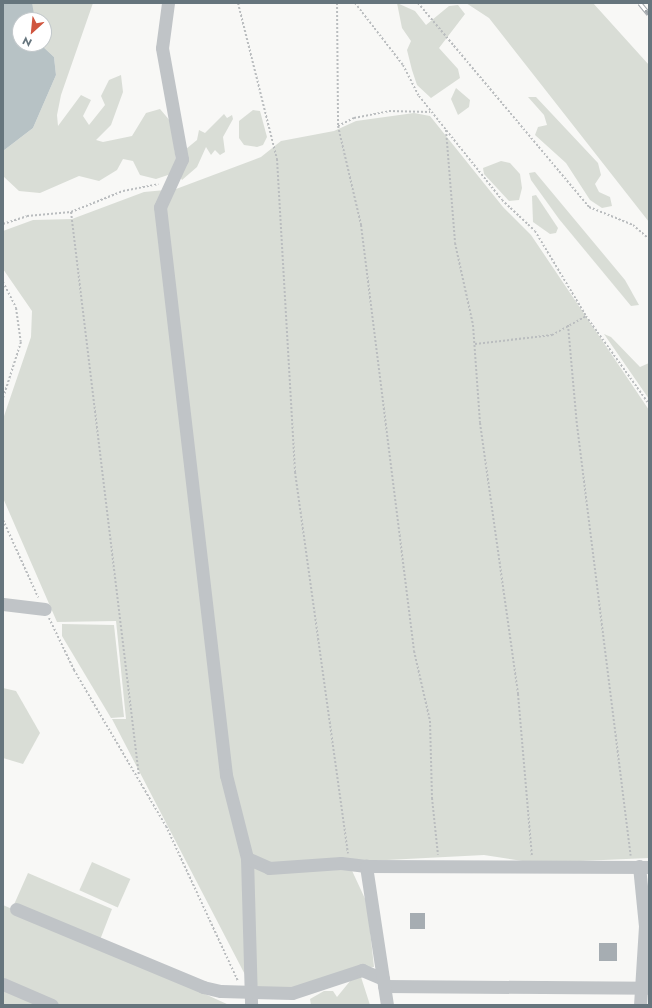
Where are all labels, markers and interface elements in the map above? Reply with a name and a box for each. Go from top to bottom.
north arrow [12,12,52,52]
text: N [19,33,35,51]

